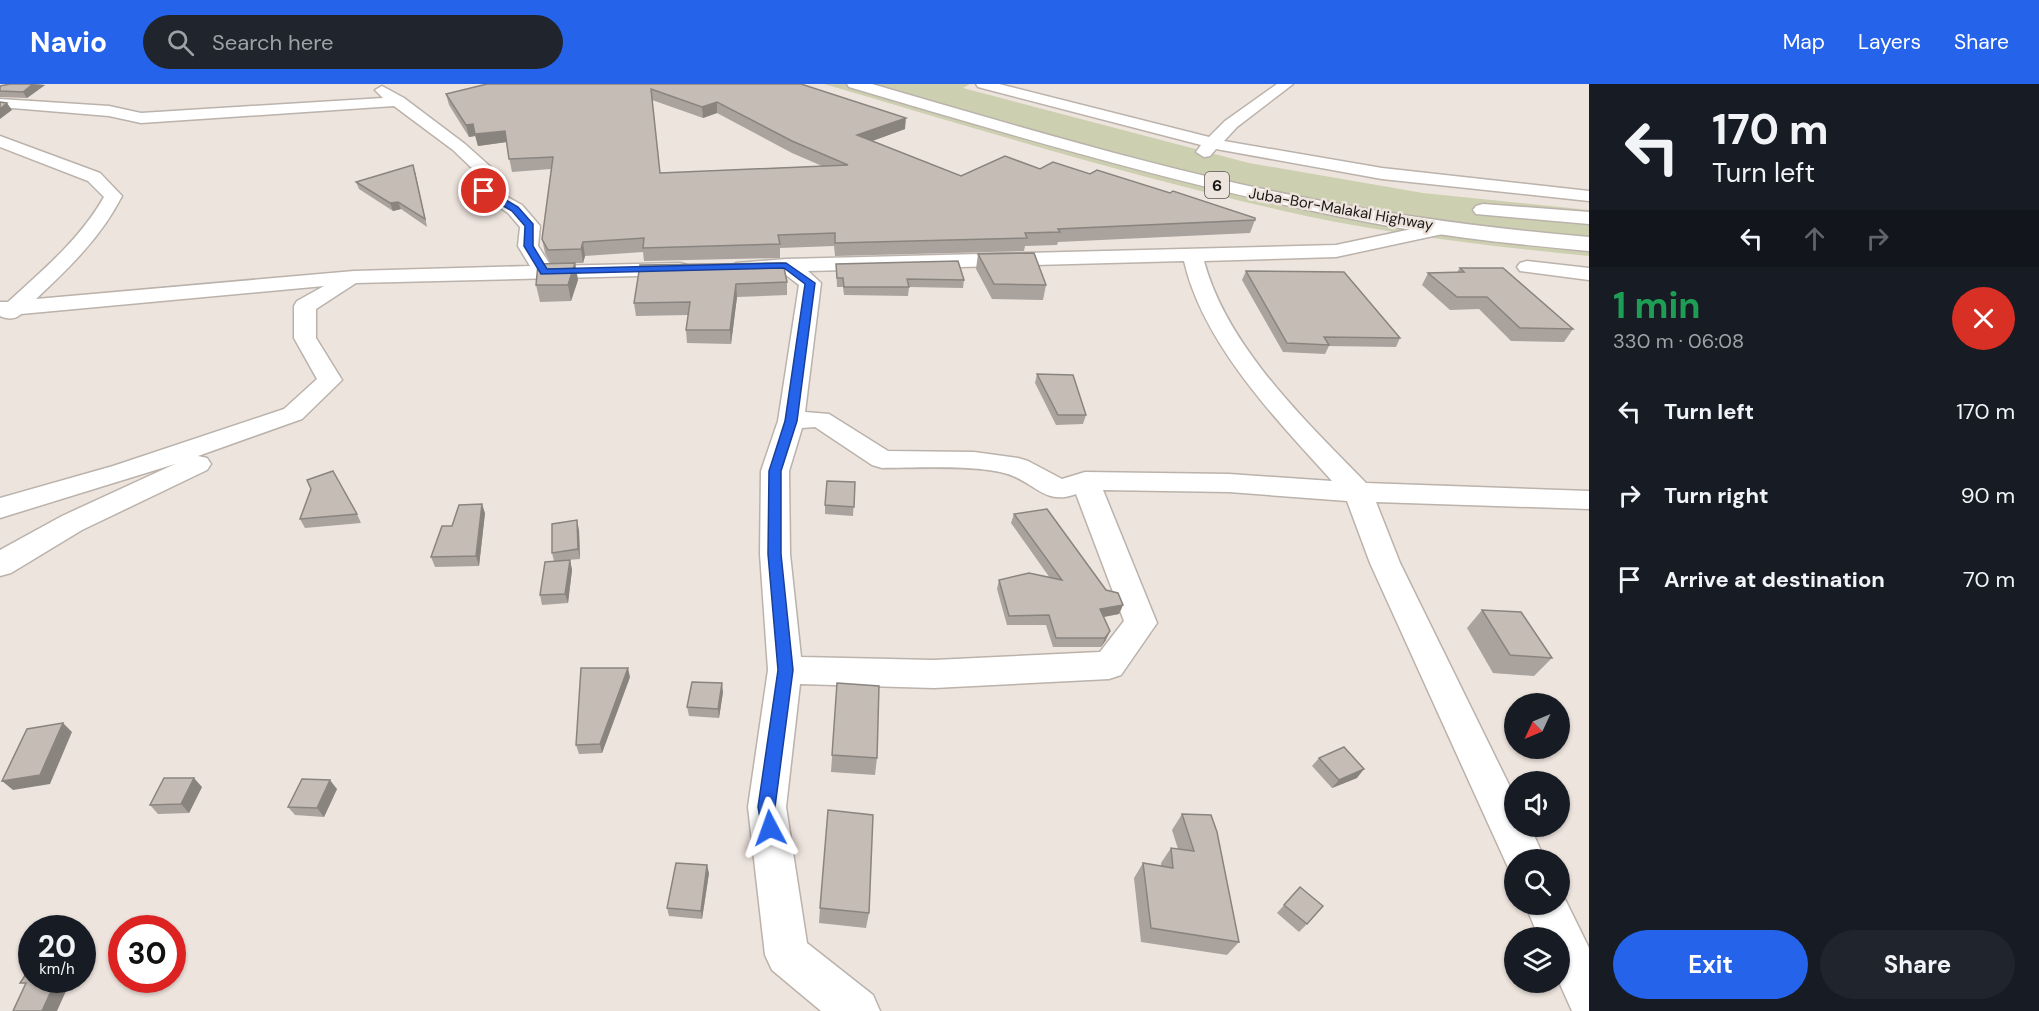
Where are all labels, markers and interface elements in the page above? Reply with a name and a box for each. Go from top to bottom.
search box [143,15,563,69]
text: Navio [30,24,107,61]
icon: search [164,26,197,59]
text: Search here [212,28,333,57]
text: Map [1783,28,1825,56]
text: Layers [1858,28,1921,56]
text: Share [1954,28,2009,56]
text: 170 m [1712,102,1829,157]
icon: left [1613,108,1691,186]
text: Turn left [1712,155,1815,190]
pin [458,165,509,216]
road number: 6 [1205,172,1229,198]
icon: arrive [467,174,500,207]
street label: Juba-Bor-Malakal Highway [1247,183,1435,235]
icon: left [1735,222,1768,255]
icon: ahead [1798,222,1831,255]
icon: right [1861,222,1894,255]
text: 1 min [1613,282,1701,329]
button: close [1952,287,2015,350]
text: 330 m · 06:08 [1613,328,1744,354]
icon: left [1613,395,1646,428]
text: Turn left [1664,397,1754,426]
text: 170 m [1956,397,2015,426]
icon: right [1613,479,1646,512]
text: Turn right [1664,481,1769,510]
text: 90 m [1961,481,2015,510]
icon: arrive [1613,563,1646,596]
text: Arrive at destination [1664,565,1885,594]
text: 70 m [1963,565,2015,594]
north arrow [1504,693,1570,759]
map controls [1504,693,1570,993]
button: sound [1504,771,1570,837]
position arrow [738,796,802,860]
button: search [1504,849,1570,915]
speed limit sign: 30 [108,915,186,993]
text: 20 [38,927,76,966]
button: layers [1504,927,1570,993]
button: Exit [1613,930,1808,999]
button: Share [1820,930,2015,999]
text: km/h [39,959,75,979]

